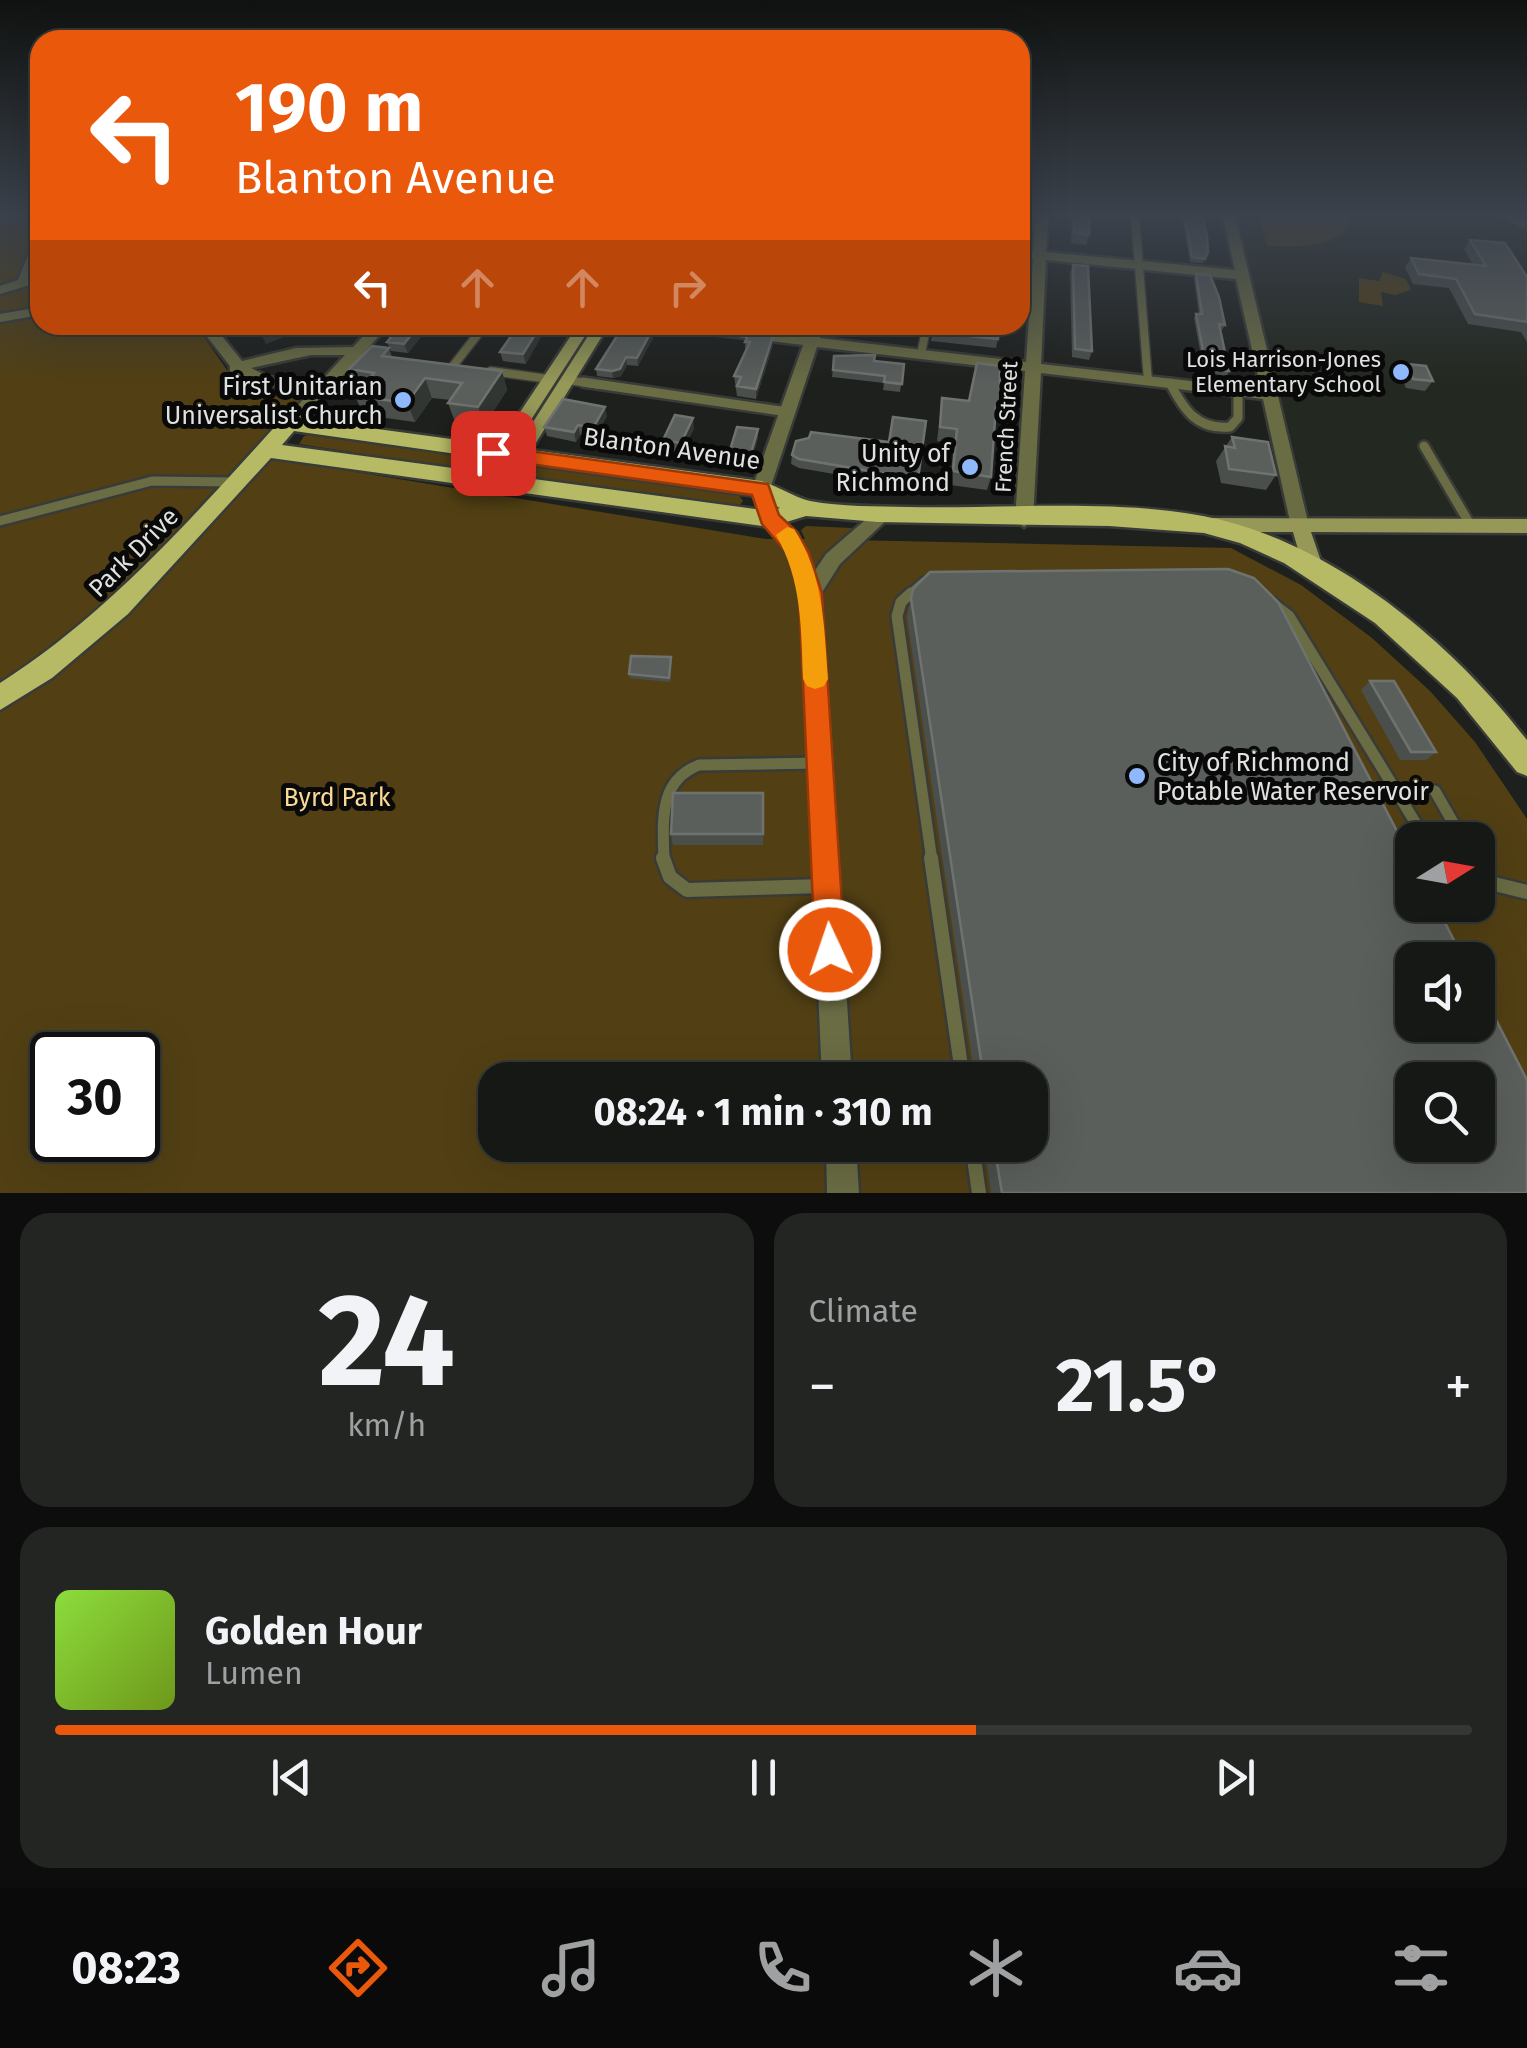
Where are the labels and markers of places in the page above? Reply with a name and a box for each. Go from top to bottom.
place label: Lois Harrison-Jones Elementary School [1186,346,1381,398]
marker: Lois Harrison-Jones Elementary School [1390,361,1412,383]
place label: First Unitarian Universalist Church [165,372,383,431]
marker: First Unitarian Universalist Church [392,389,414,411]
pin [451,411,536,496]
place label: Unity of Richmond [836,439,952,498]
marker: Unity of Richmond [959,456,981,478]
place label: City of Richmond Potable Water Reservoir [1157,748,1429,807]
marker: City of Richmond Potable Water Reservoir [1126,765,1148,787]

